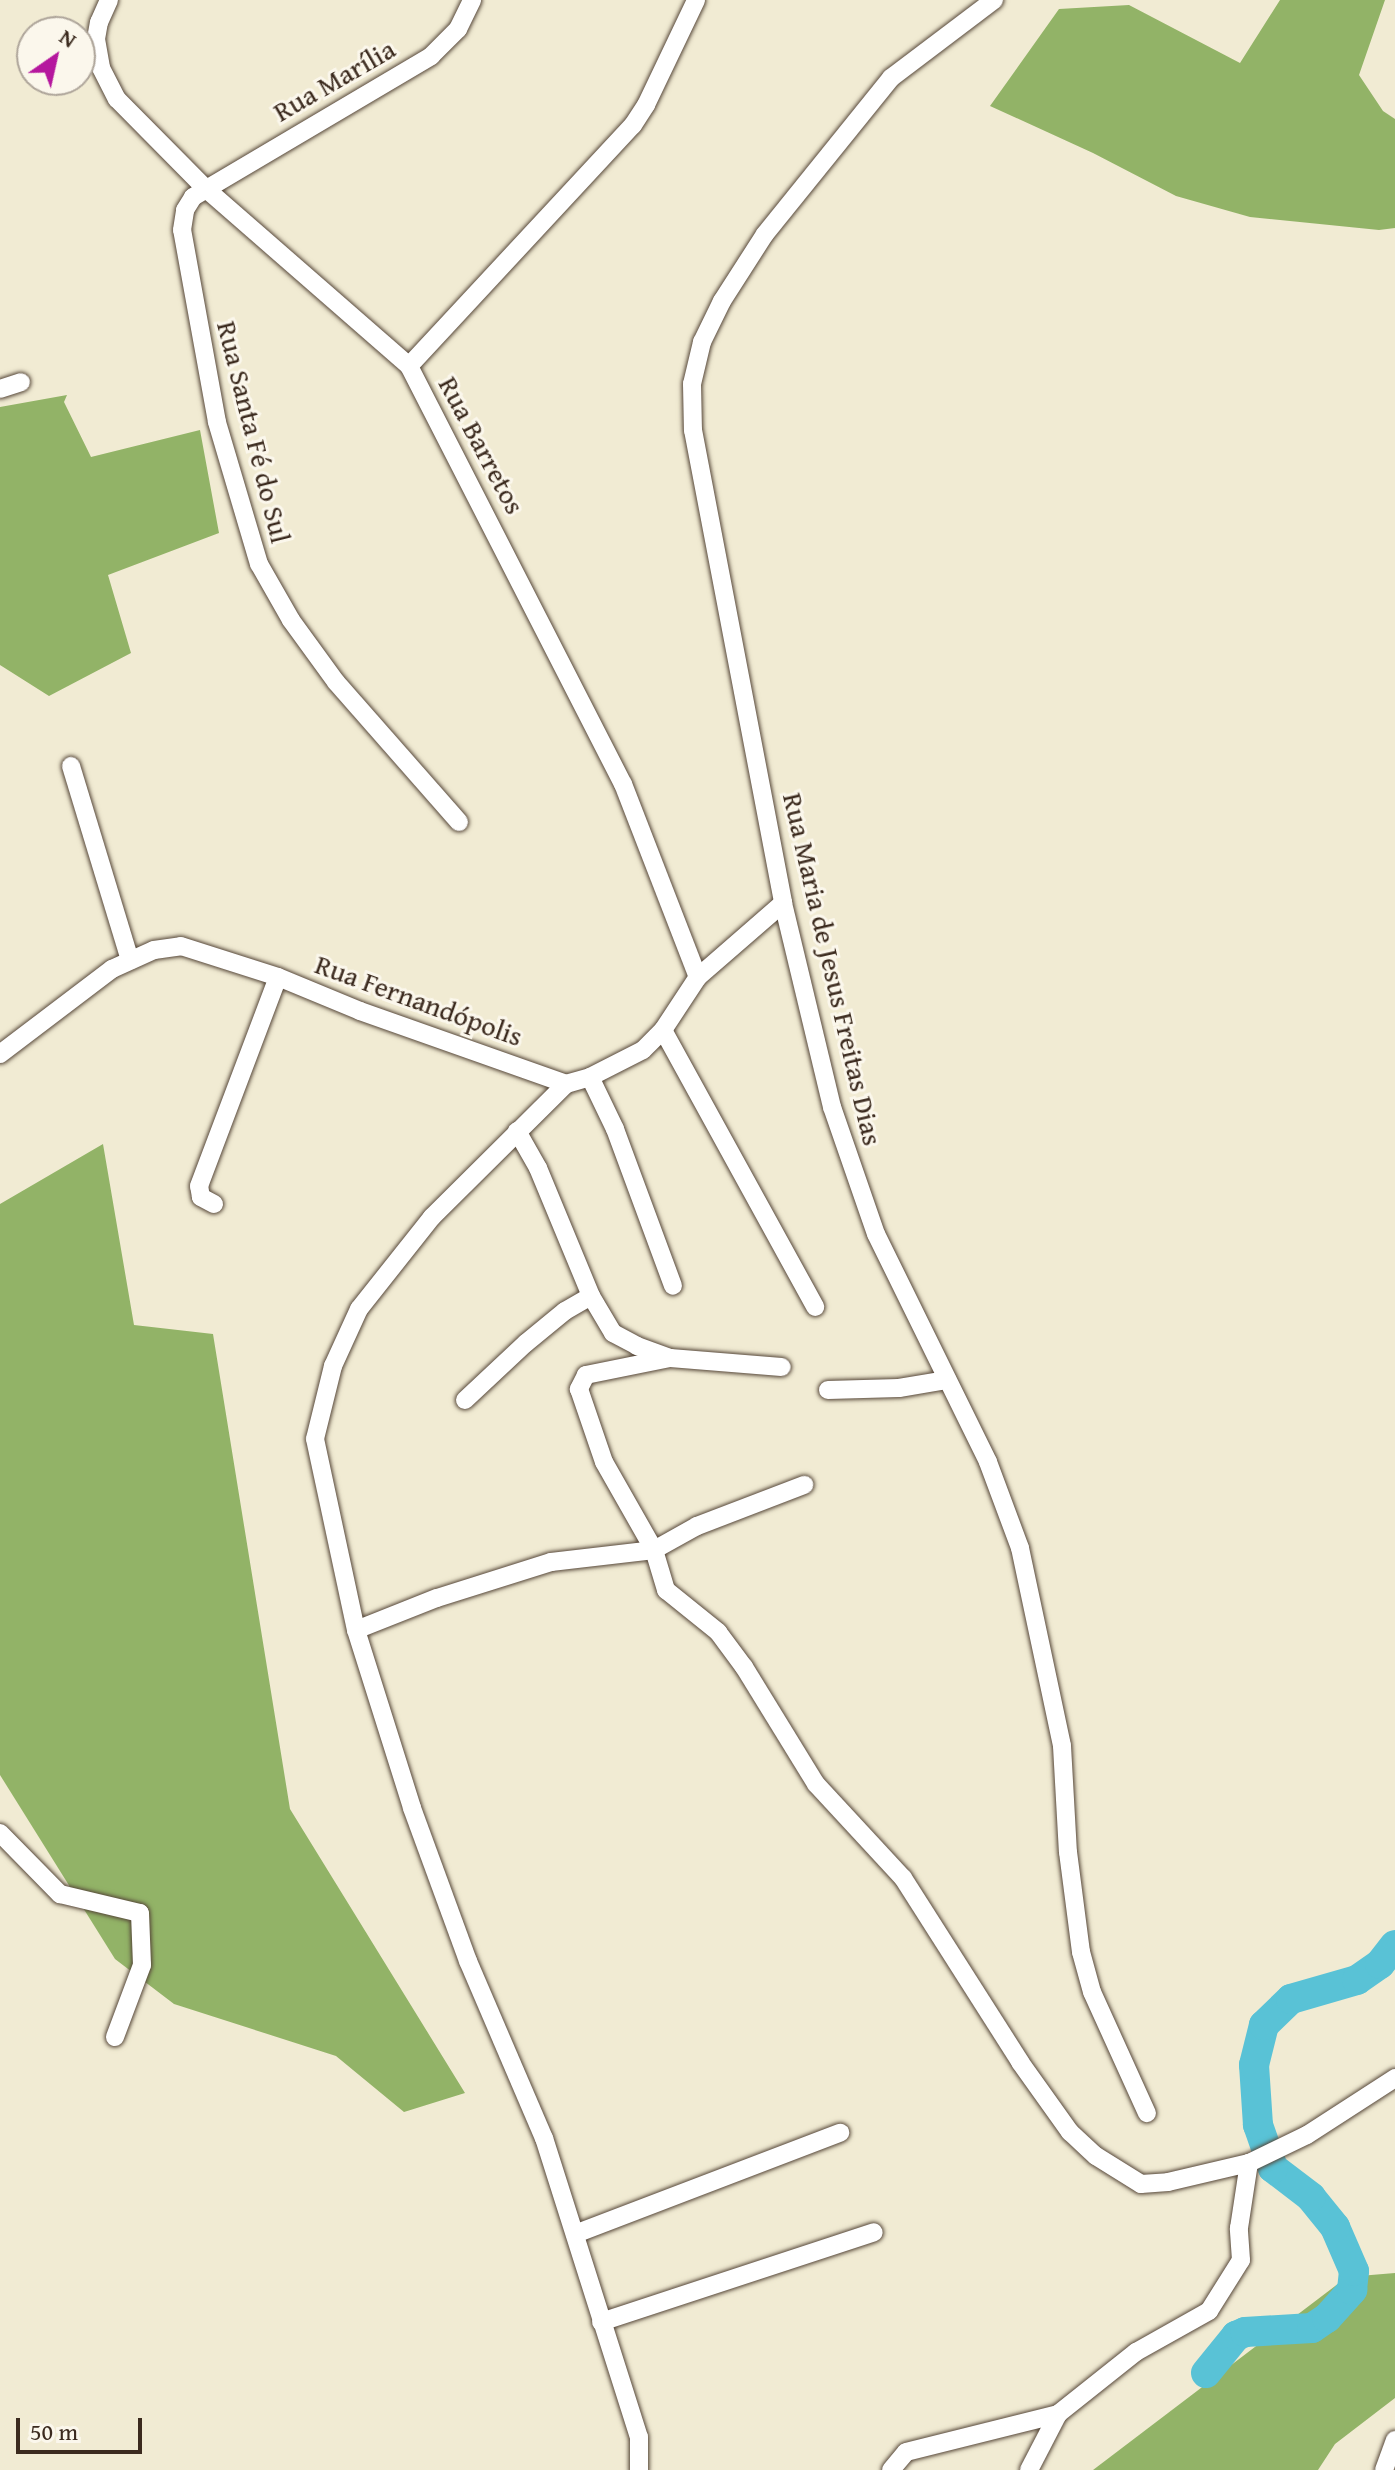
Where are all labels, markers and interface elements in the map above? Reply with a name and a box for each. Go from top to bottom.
north arrow [16,16,96,96]
text: N [53,20,83,55]
street label: Rua Marília [267,32,401,128]
street label: Rua Santa Fé do Sul [210,318,298,546]
street label: Rua Barretos [432,371,532,519]
street label: Rua Maria de Jesus Freitas Dias [776,789,890,1149]
street label: Rua Fernandópolis [311,947,527,1053]
scale bar [20,2402,146,2452]
text: 50 m [30,2414,78,2449]

